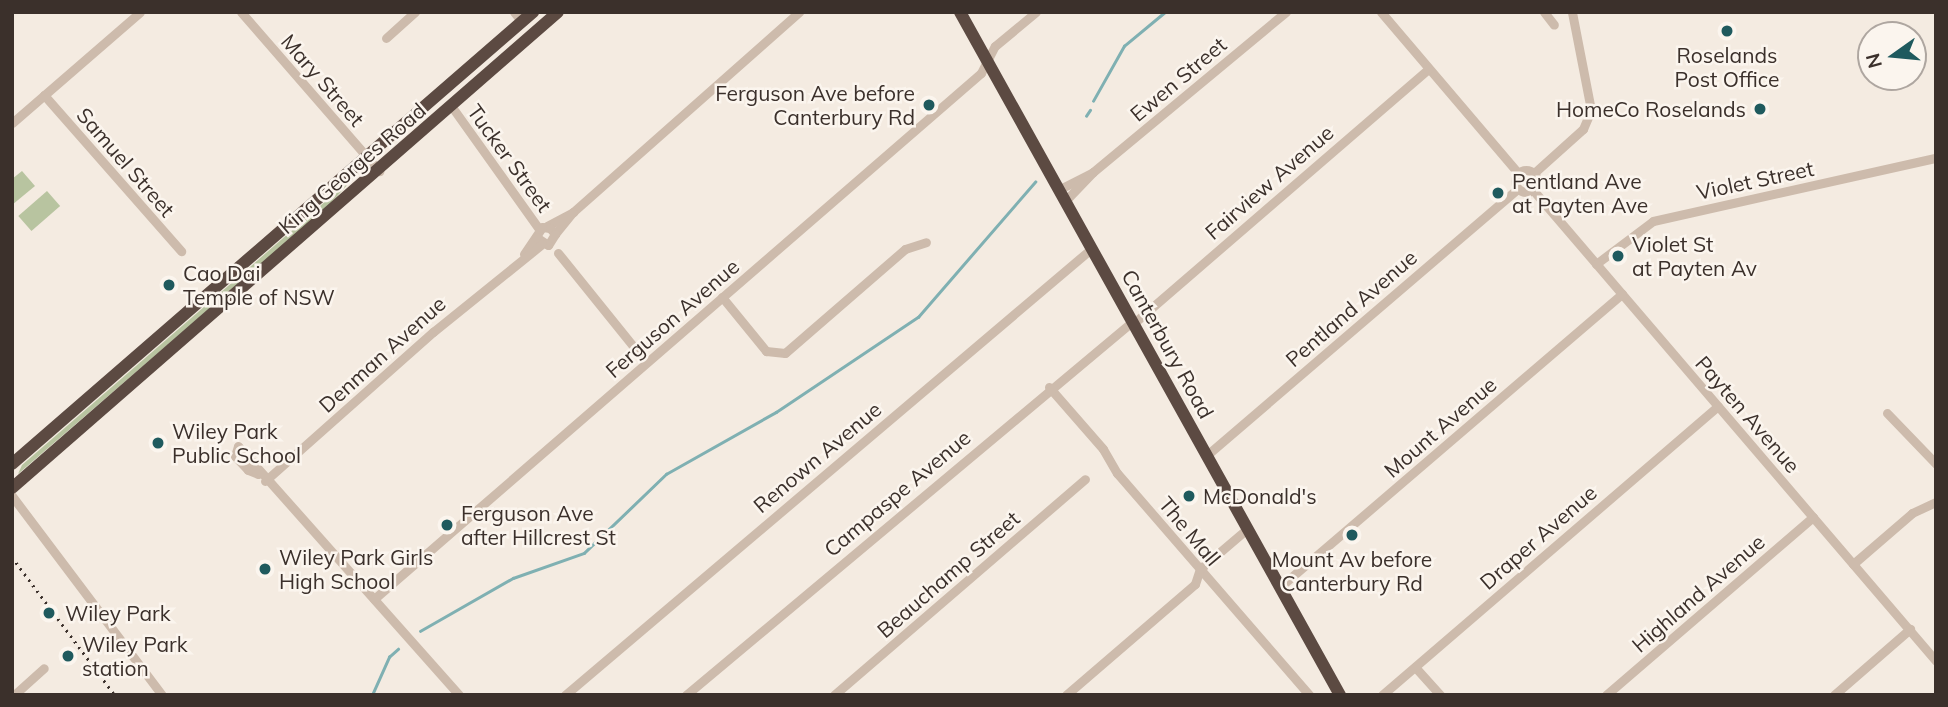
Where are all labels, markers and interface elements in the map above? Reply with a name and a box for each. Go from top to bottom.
north arrow [1857,21,1927,91]
marker: Roselands Post Office [1719,23,1735,39]
street label: Mary Street [276,29,370,131]
street label: Ewen Street [1125,32,1231,126]
place label: Roselands Post Office [1675,42,1779,92]
text: N [1860,51,1887,71]
place label: Ferguson Ave before Canterbury Rd [715,80,915,130]
place label: HomeCo Roselands [1556,96,1746,122]
street label: King Georges Road [273,97,431,239]
marker: Ferguson Ave before Canterbury Rd [921,97,937,113]
street label: Tucker Street [463,99,557,217]
marker: HomeCo Roselands [1752,101,1768,117]
street label: Samuel Street [72,102,180,222]
street label: Fairview Avenue [1200,119,1338,245]
street label: Violet Street [1694,155,1816,205]
place label: Pentland Ave at Payten Ave [1512,168,1648,218]
marker: Pentland Ave at Payten Ave [1490,185,1506,201]
place label: Violet St at Payten Av [1632,231,1757,281]
street label: Pentland Avenue [1280,244,1422,372]
marker: Violet St at Payten Av [1610,248,1626,264]
street label: Ferguson Avenue [600,253,744,383]
place label: Cao Dai Temple of NSW [183,260,335,310]
street label: Canterbury Road [1117,265,1219,423]
marker: Cao Dai Temple of NSW [161,277,177,293]
street label: Denman Avenue [314,291,450,417]
street label: Payten Avenue [1690,350,1806,478]
street label: Mount Avenue [1379,371,1501,483]
street label: Renown Avenue [748,396,886,518]
place label: Wiley Park Public School [172,418,301,468]
street label: Campaspe Avenue [819,424,975,562]
marker: Wiley Park Public School [150,435,166,451]
street label: Draper Avenue [1475,480,1601,594]
place label: McDonald's [1203,483,1317,509]
marker: McDonald's [1181,488,1197,504]
street label: The Mall [1154,491,1226,571]
place label: Ferguson Ave after Hillcrest St [461,500,616,550]
street label: Beauchamp Street [872,505,1024,643]
marker: Ferguson Ave after Hillcrest St [439,517,455,533]
marker: Mount Av before Canterbury Rd [1344,527,1360,543]
street label: Highland Avenue [1627,529,1769,657]
place label: Wiley Park Girls High School [279,544,433,594]
place label: Mount Av before Canterbury Rd [1272,546,1432,596]
marker: Wiley Park Girls High School [257,561,273,577]
place label: Wiley Park [65,600,170,626]
marker: Wiley Park [39,603,59,623]
place label: Wiley Park station [82,631,187,681]
marker: Wiley Park station [60,648,76,664]

